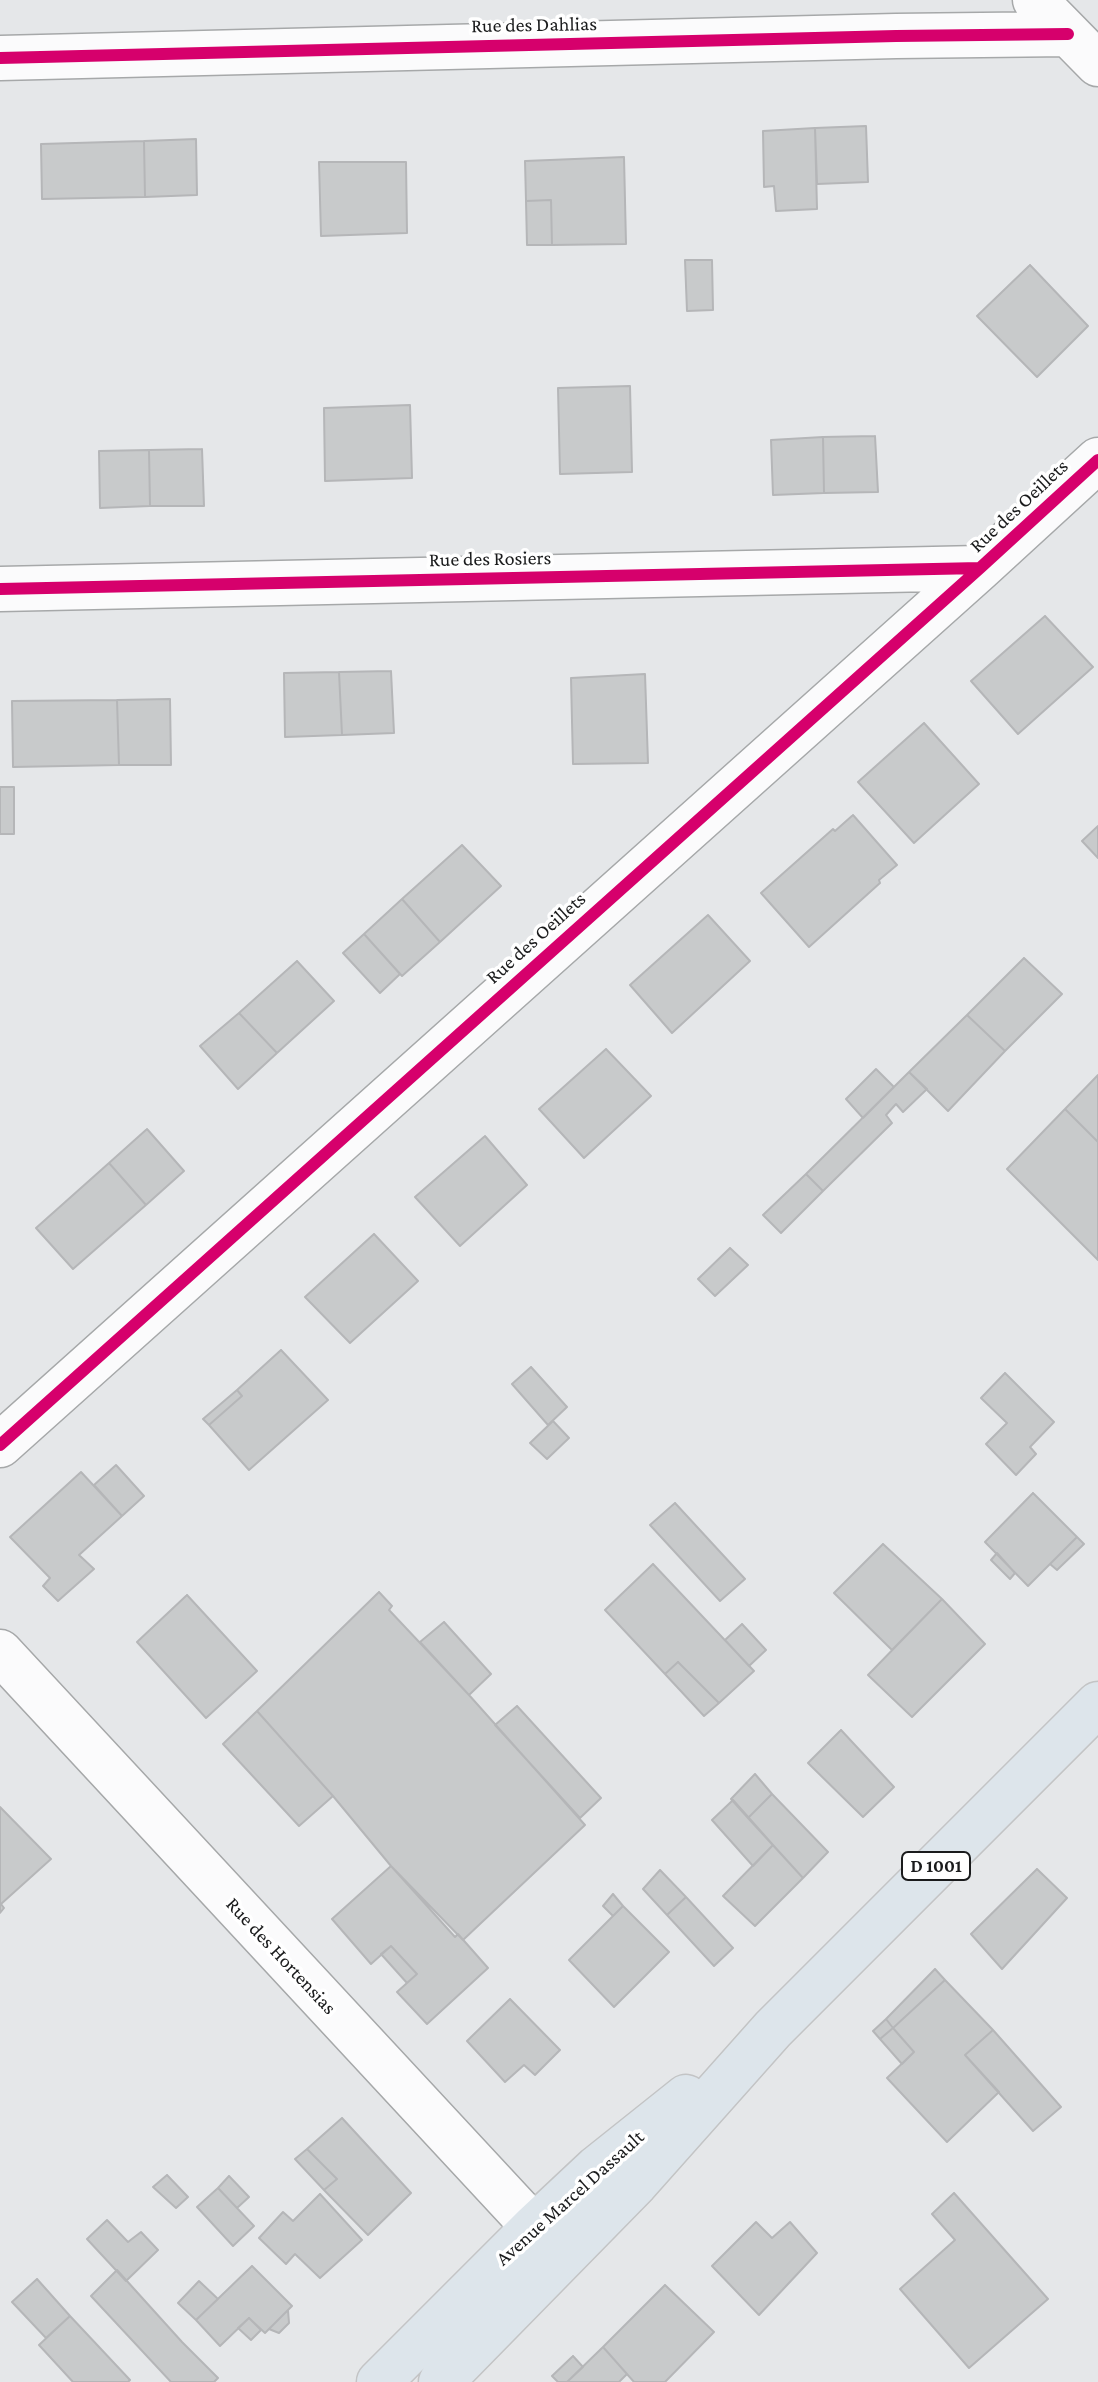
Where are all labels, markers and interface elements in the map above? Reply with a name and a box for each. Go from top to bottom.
street label: Rue des Dahlias [471,12,597,38]
street label: Rue des Oeillets [965,454,1073,558]
street label: Rue des Rosiers [429,546,551,572]
street label: Rue des Oeillets [481,887,591,989]
road number: D 1001 [902,1852,970,1880]
street label: Rue des Hortensias [221,1893,341,2019]
street label: Avenue Marcel Dassault [491,2125,649,2271]

